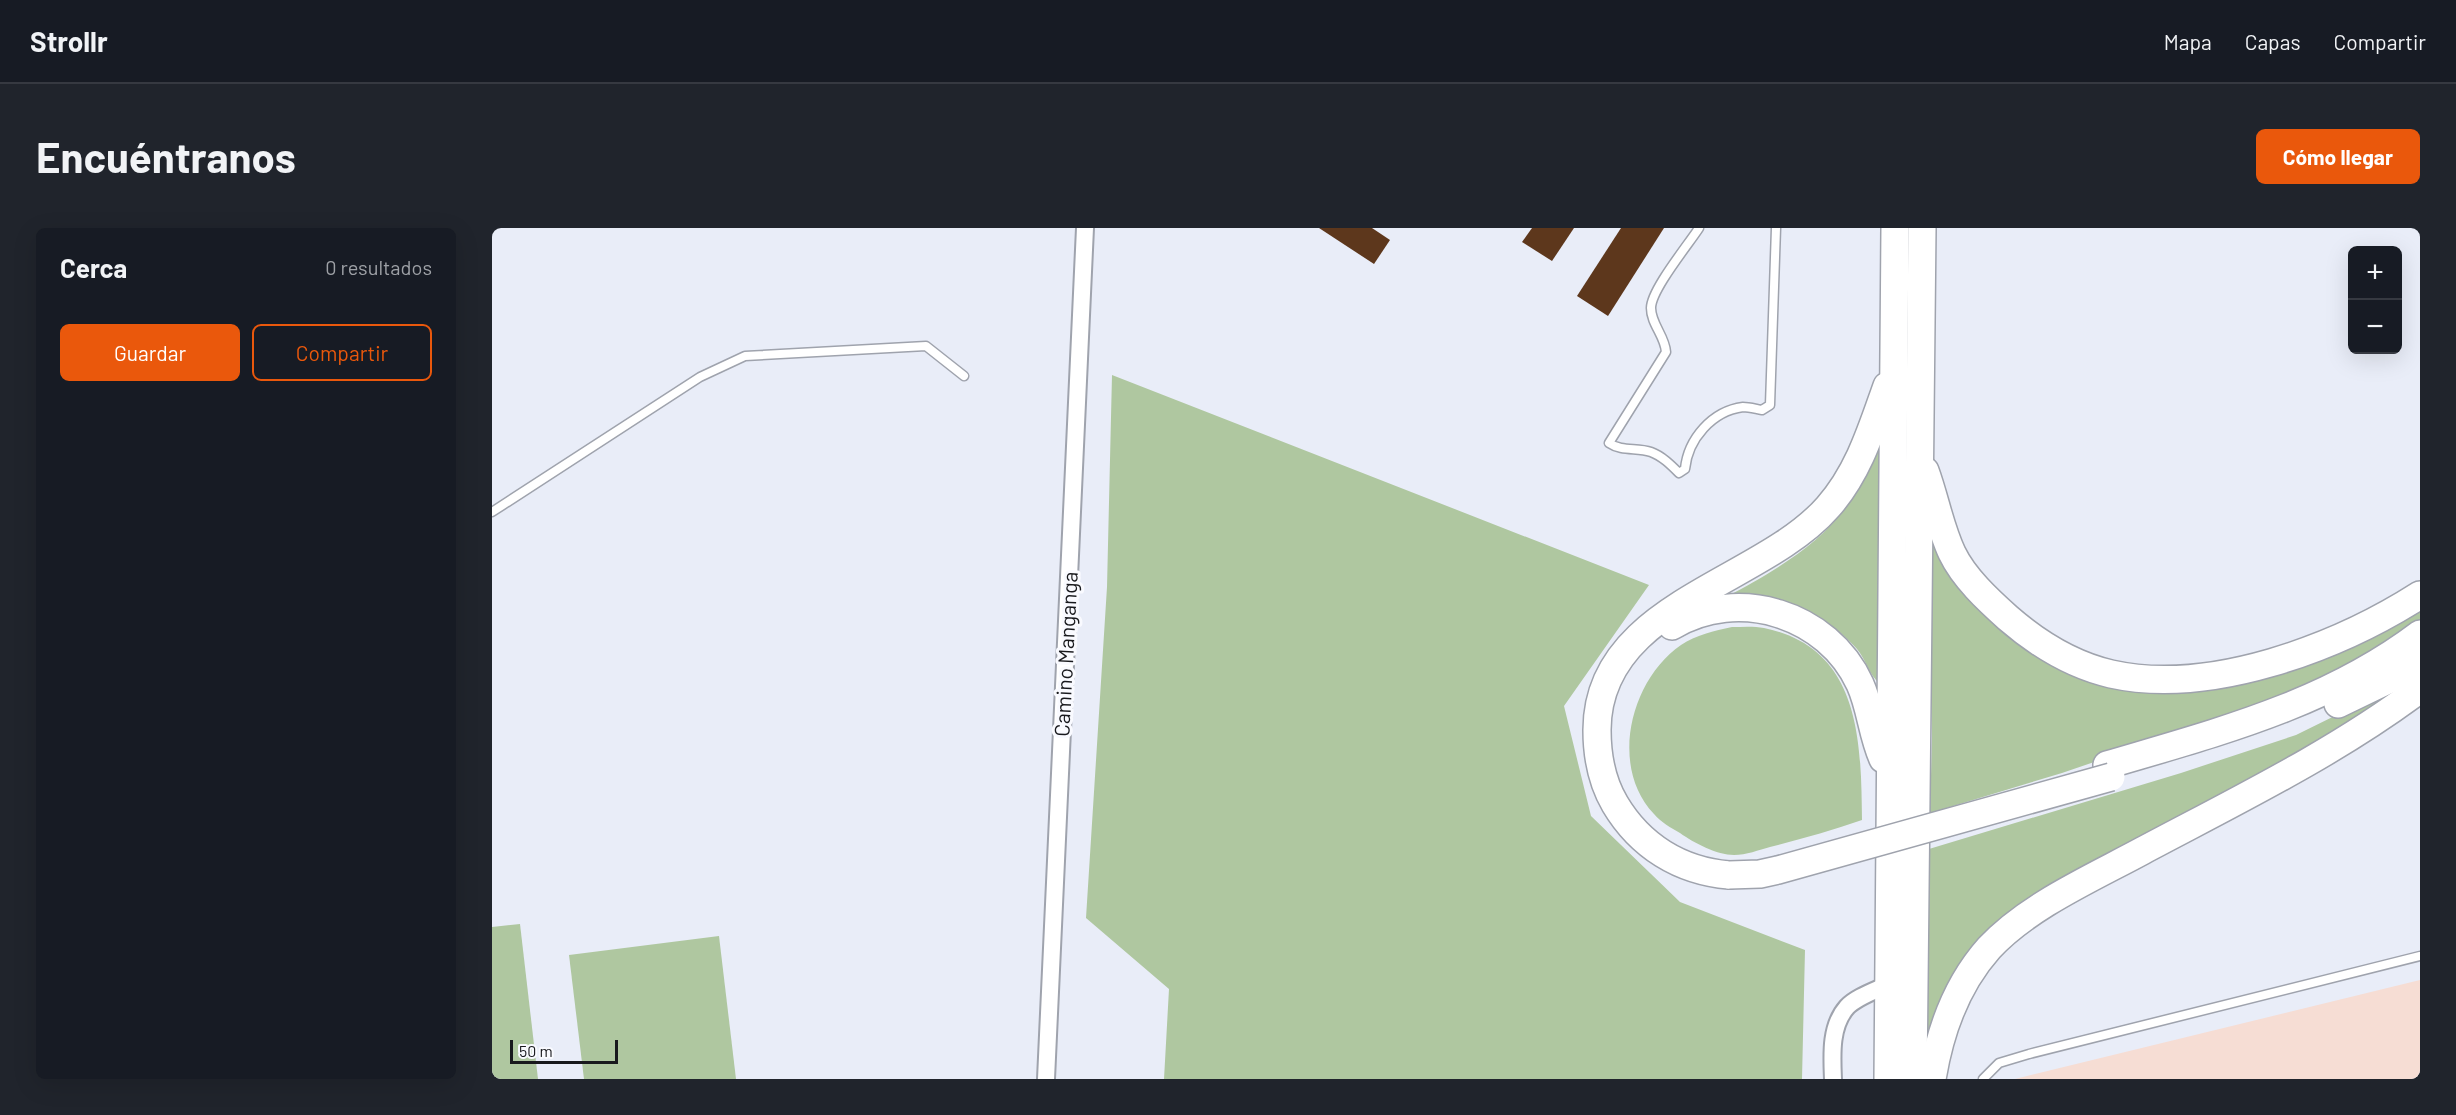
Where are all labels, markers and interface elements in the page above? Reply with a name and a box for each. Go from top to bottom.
text: Strollr [30,24,108,58]
text: Mapa [2164,29,2212,54]
text: Capas [2245,29,2301,54]
text: Compartir [2334,29,2426,54]
button: Cómo llegar [2256,129,2420,184]
text: Encuéntranos [36,131,296,181]
map controls [2348,246,2402,354]
button: + [2348,246,2402,300]
text: Cerca [60,252,127,283]
text: 0 resultados [325,255,432,279]
button: − [2348,300,2402,354]
button: Guardar [60,324,240,381]
button: Compartir [252,324,432,381]
street label: Camino Manganga [1048,571,1082,737]
scale bar [510,1037,618,1064]
text: 50 m [519,1041,553,1060]

